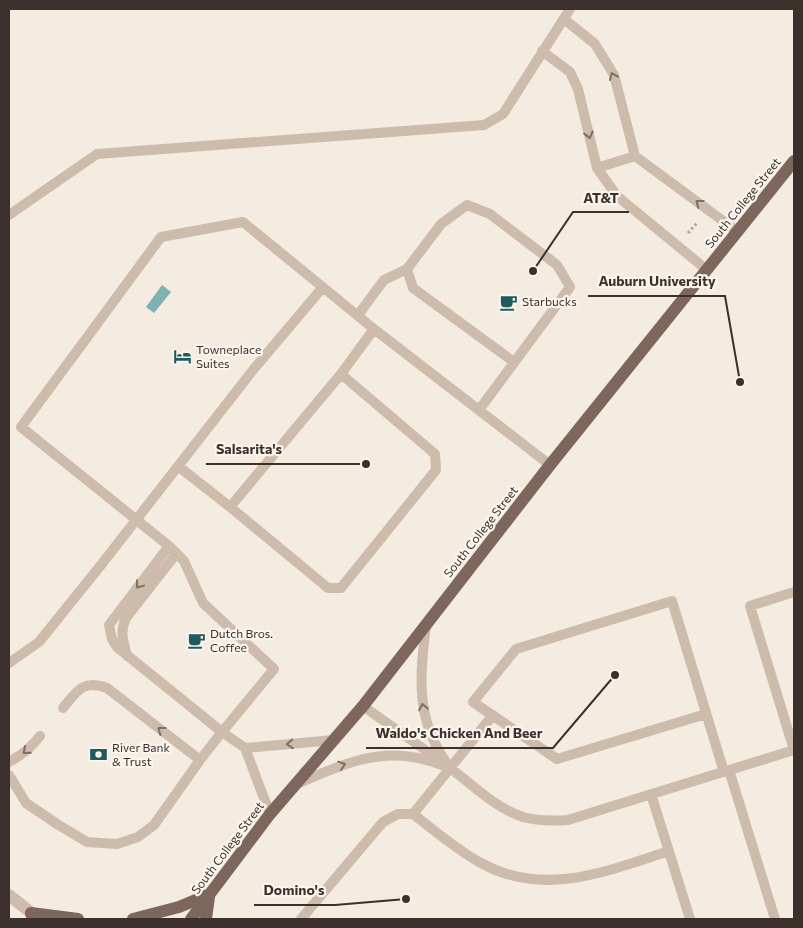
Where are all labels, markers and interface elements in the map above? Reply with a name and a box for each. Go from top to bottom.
one-way arrow [608,72,619,81]
one-way arrow [583,130,594,139]
street label: South College Street [702,154,783,250]
callout: AT&T [573,183,629,212]
text: AT&T [583,189,619,206]
one-way arrow [695,200,705,209]
callout: Auburn University [588,267,725,296]
text: Auburn University [598,272,716,289]
cafe icon: Starbucks [498,292,518,312]
place label: Starbucks [522,294,577,308]
place label: Towneplace Suites [196,342,261,370]
hotel icon: Towneplace Suites [172,347,192,367]
callout: Salsarita's [206,435,292,464]
text: Salsarita's [216,440,283,457]
street label: South College Street [440,483,520,580]
one-way arrow [137,579,145,588]
place label: Dutch Bros. Coffee [210,626,273,654]
cafe icon: Dutch Bros. Coffee [186,631,206,651]
one-way arrow [419,702,429,711]
callout: Waldo's Chicken And Beer [366,719,553,748]
text: Waldo's Chicken And Beer [376,724,543,741]
one-way arrow [158,727,167,736]
one-way arrow [285,738,293,749]
place label: River Bank & Trust [112,740,170,768]
one-way arrow [23,745,32,754]
bank icon: River Bank & Trust [88,745,108,765]
one-way arrow [337,761,346,771]
street label: South College Street [188,799,266,896]
callout: Domino's [254,876,335,905]
text: Domino's [264,881,325,898]

